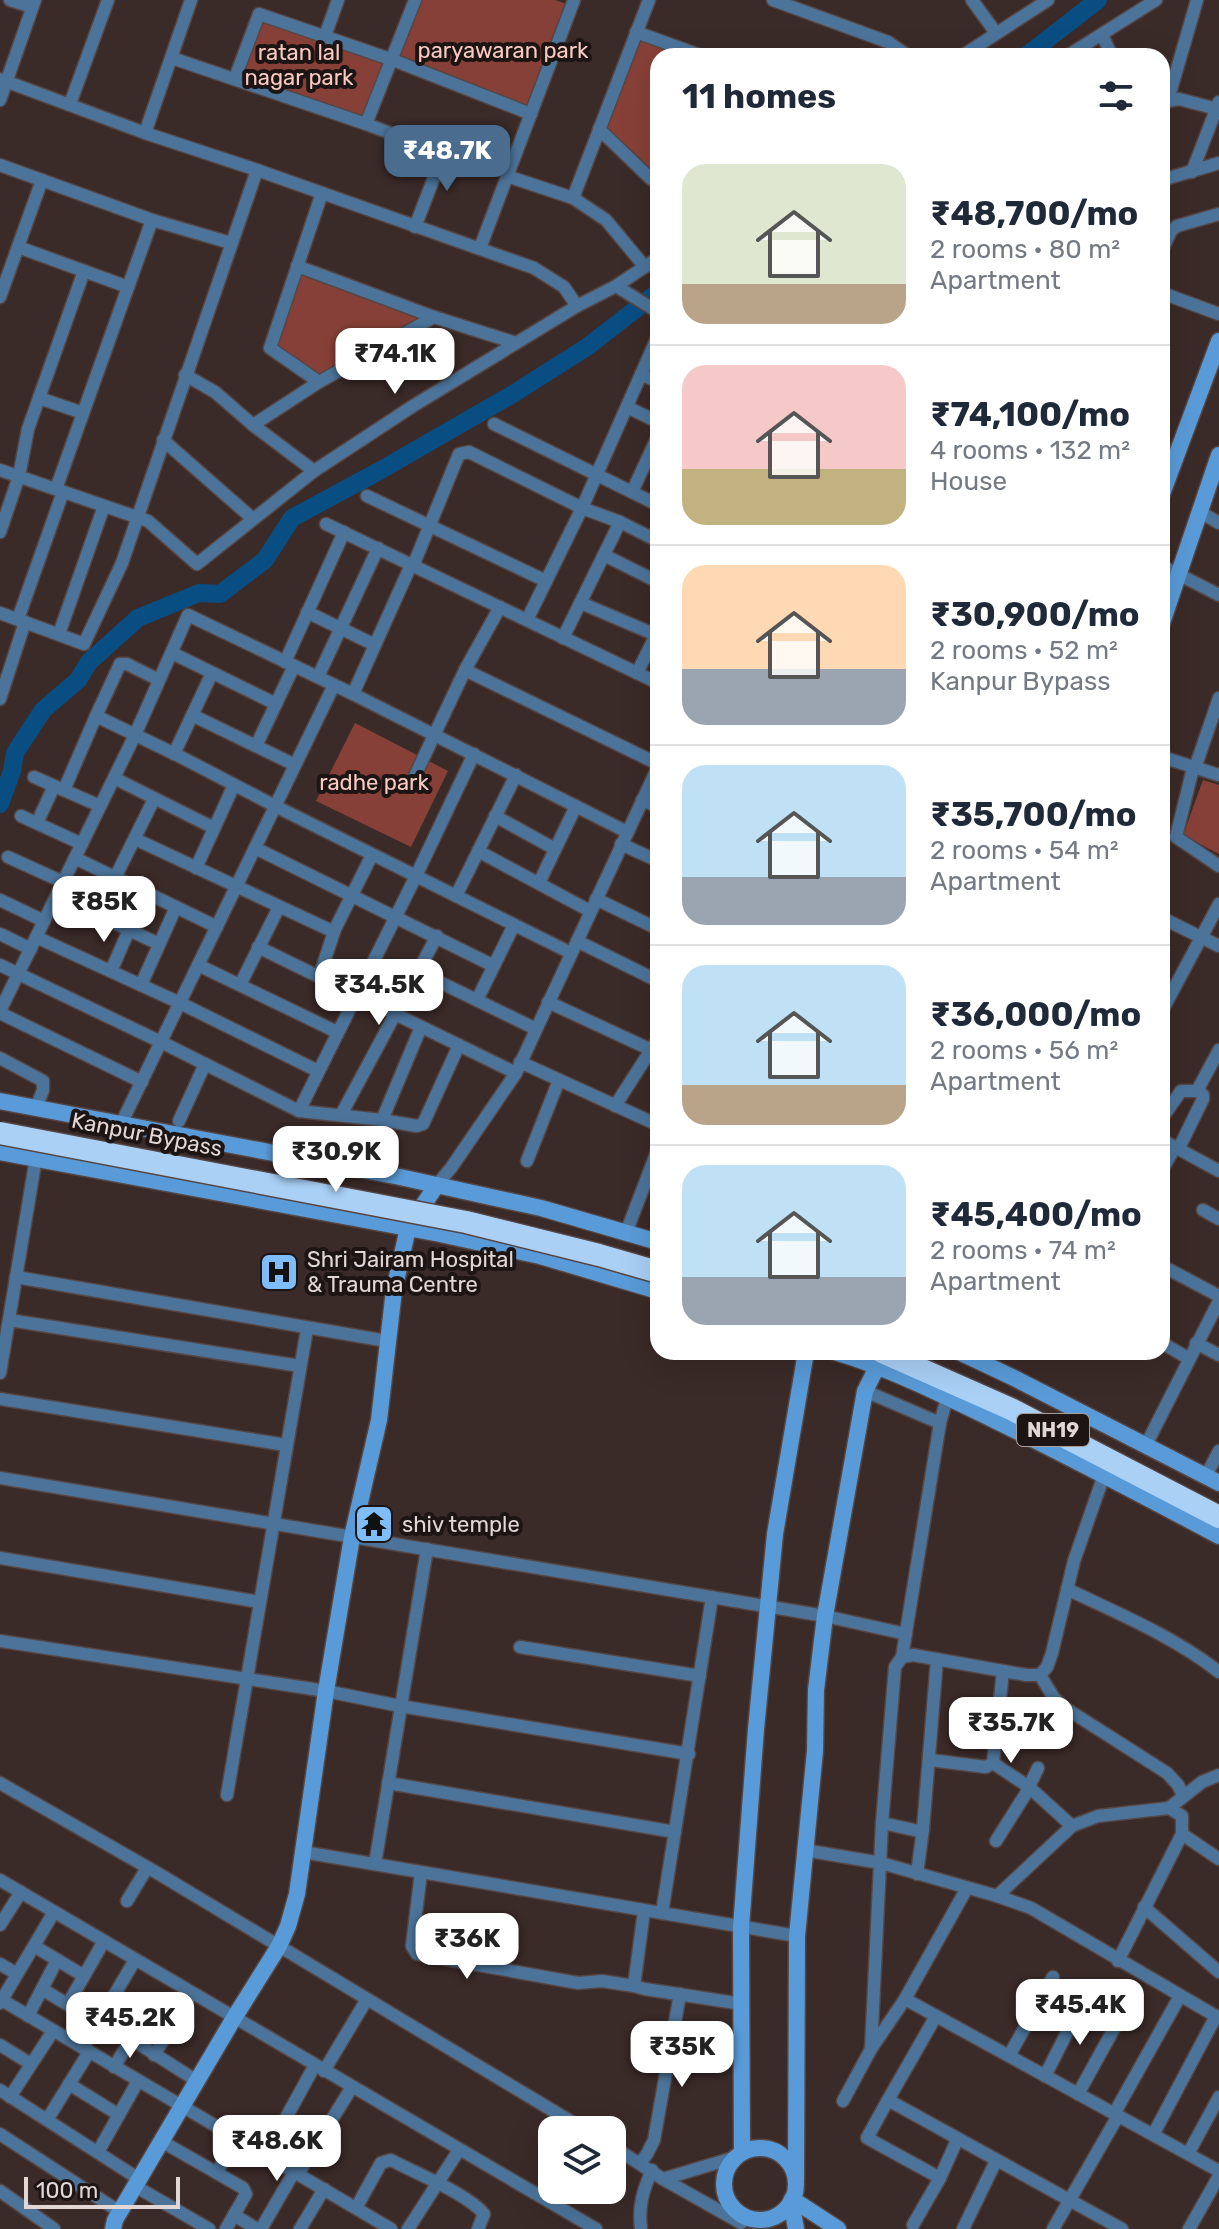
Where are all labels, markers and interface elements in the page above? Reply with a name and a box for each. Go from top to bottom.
park label: paryawaran park [418,37,589,64]
park label: ratan lal nagar park [245,39,354,91]
icon: filters [1094,74,1138,118]
text: 11 homes [682,76,836,117]
pin: ₹48.7K [382,125,512,193]
text: ₹48.7K [402,135,492,166]
text: ₹48,700/mo [930,193,1138,234]
icon: home [746,196,842,292]
text: 2 rooms · 80 m² [930,234,1120,265]
text: Apartment [930,265,1061,296]
pin: ₹74.1K [330,328,460,396]
text: ₹74.1K [353,338,437,369]
text: ₹74,100/mo [930,394,1130,435]
icon: home [746,397,842,493]
text: 4 rooms · 132 m² [930,435,1130,466]
text: House [930,466,1007,497]
text: ₹30,900/mo [930,594,1140,635]
icon: home [746,597,842,693]
text: 2 rooms · 52 m² [930,635,1118,666]
text: Kanpur Bypass [930,666,1110,697]
park label: radhe park [319,769,429,796]
text: ₹35,700/mo [930,794,1137,835]
icon: home [746,797,842,893]
text: 2 rooms · 54 m² [930,835,1119,866]
text: Apartment [930,866,1061,897]
pin: ₹85K [57,876,151,944]
text: ₹85K [70,886,138,917]
pin: ₹34.5K [314,959,444,1027]
text: ₹34.5K [333,969,425,1000]
text: ₹36,000/mo [930,994,1141,1035]
icon: home [746,997,842,1093]
text: 2 rooms · 56 m² [930,1035,1118,1066]
text: Apartment [930,1066,1061,1097]
street label: Kanpur Bypass [69,1107,224,1162]
pin: ₹30.9K [271,1126,401,1194]
text: ₹30.9K [291,1136,381,1167]
text: ₹45,400/mo [930,1194,1142,1235]
icon: home [746,1197,842,1293]
text: 2 rooms · 74 m² [930,1235,1116,1266]
place label: Shri Jairam Hospital & Trauma Centre [307,1246,514,1298]
hospital icon: Shri Jairam Hospital & Trauma Centre [258,1251,300,1293]
text: Apartment [930,1266,1061,1297]
road number: NH19 [1017,1414,1089,1446]
temple icon: shiv temple [353,1503,395,1545]
place label: shiv temple [402,1511,520,1538]
pin: ₹35.7K [946,1697,1076,1765]
text: ₹35.7K [967,1707,1055,1738]
pin: ₹36K [420,1913,514,1981]
text: ₹36K [434,1923,500,1954]
pin: ₹45.4K [1015,1979,1145,2047]
text: ₹45.4K [1034,1989,1126,2020]
pin: ₹45.2K [65,1992,195,2060]
text: ₹45.2K [84,2002,176,2033]
pin: ₹35K [635,2021,729,2089]
text: ₹35K [649,2031,715,2062]
pin: ₹48.6K [212,2115,342,2183]
map controls [538,2116,626,2204]
button: layers [538,2116,626,2204]
text: ₹48.6K [231,2125,323,2156]
scale bar [24,2173,180,2209]
text: 100 m [36,2177,98,2204]

